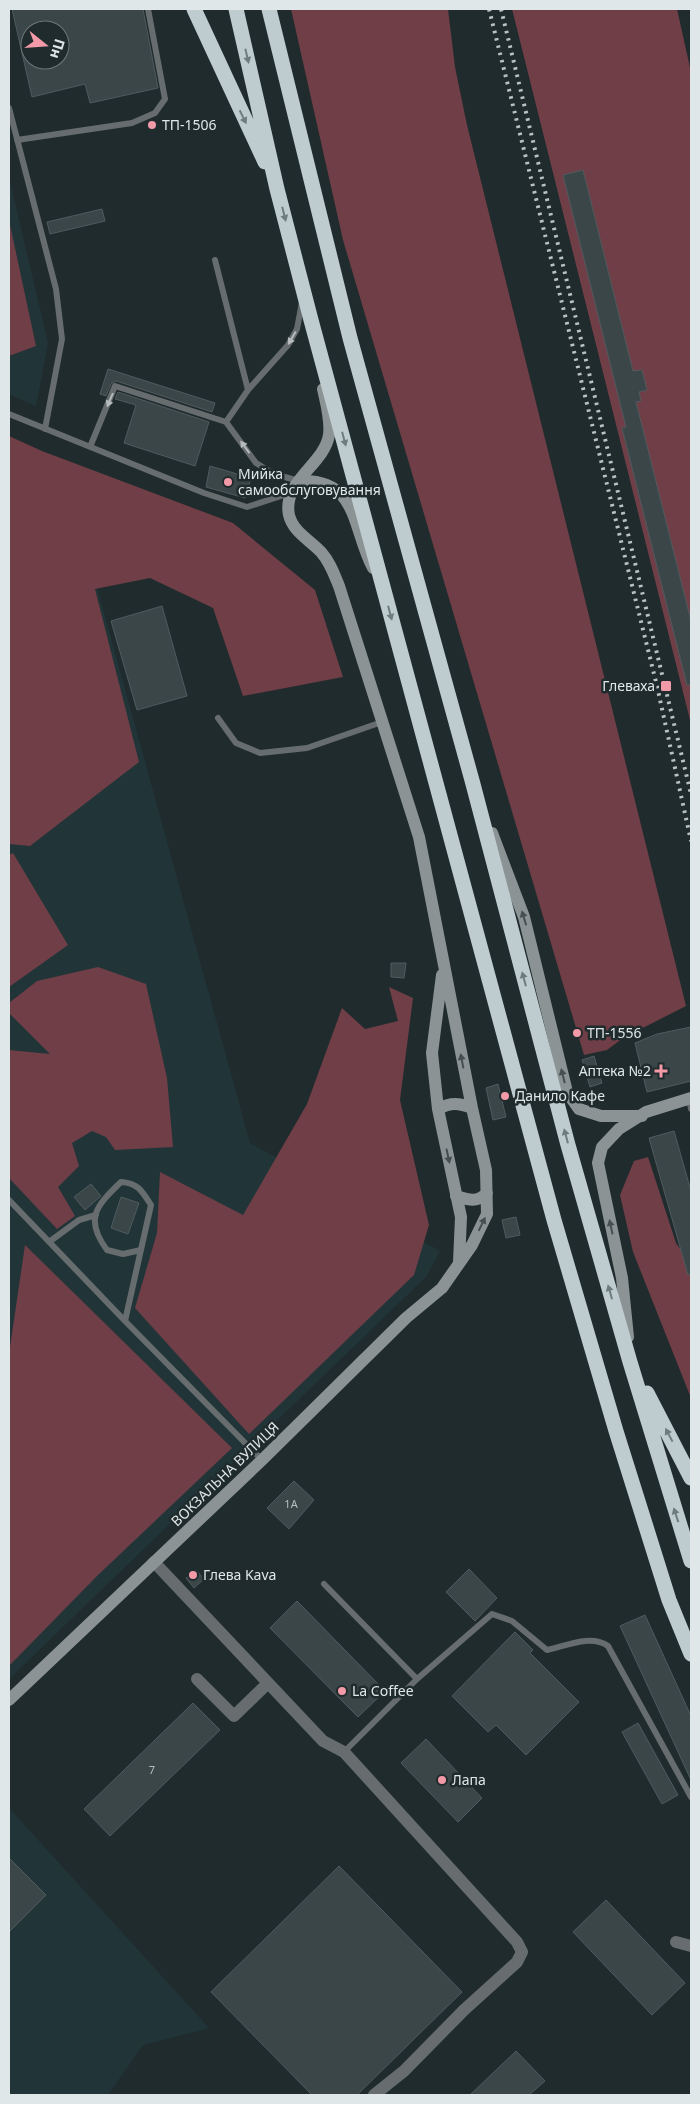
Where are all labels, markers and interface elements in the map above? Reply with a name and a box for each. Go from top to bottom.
north arrow [20,20,70,70]
text: Пн [46,37,70,61]
one-way arrow [243,49,251,64]
one-way arrow [240,110,248,124]
place label: ТП-1506 [162,115,217,134]
marker: ТП-1506 [146,119,158,131]
one-way arrow [280,207,288,222]
one-way arrow [287,331,296,345]
one-way arrow [105,393,113,407]
one-way arrow [340,432,348,447]
one-way arrow [239,441,250,454]
place label: Мийка самообслуговування [238,464,381,499]
marker: Мийка самообслуговування [222,476,234,488]
one-way arrow [386,605,394,621]
place label: Глеваха [602,676,655,695]
marker: Глеваха [659,679,673,693]
one-way arrow [520,911,528,926]
one-way arrow [520,971,528,986]
place label: ТП-1556 [587,1023,642,1042]
marker: ТП-1556 [571,1027,583,1039]
one-way arrow [458,1052,466,1068]
place label: Аптека №2 [579,1061,651,1080]
marker: Аптека №2 [655,1065,667,1077]
one-way arrow [559,1069,567,1084]
place label: Данило Кафе [515,1086,605,1105]
marker: Данило Кафе [499,1090,511,1102]
one-way arrow [562,1128,570,1143]
one-way arrow [444,1149,452,1165]
one-way arrow [478,1216,486,1231]
one-way arrow [607,1219,615,1234]
one-way arrow [606,1285,614,1300]
street label: ВОКЗАЛЬНА ВУЛИЦЯ [167,1417,283,1530]
one-way arrow [664,1428,673,1442]
house number: 1А [284,1496,299,1511]
one-way arrow [672,1507,680,1522]
place label: Глева Kava [203,1565,276,1584]
marker: Глева Kava [187,1569,199,1581]
place label: La Coffee [352,1681,414,1700]
marker: La Coffee [336,1685,348,1697]
house number: 7 [149,1762,155,1777]
place label: Лапа [452,1770,486,1789]
marker: Лапа [436,1774,448,1786]

